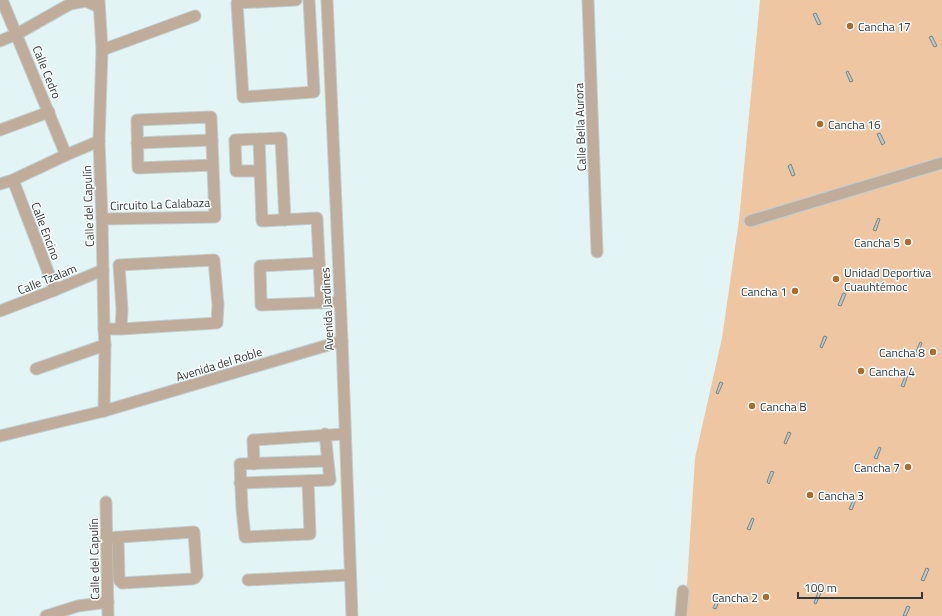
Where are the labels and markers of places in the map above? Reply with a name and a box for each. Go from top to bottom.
place label: Cancha 17 [858,17,911,36]
marker: Cancha 17 [845,21,855,31]
place label: Cancha 16 [828,115,881,134]
marker: Cancha 16 [815,119,825,129]
place label: Cancha 5 [854,233,900,252]
marker: Cancha 5 [903,237,913,247]
place label: Unidad Deportiva Cuauhtémoc [844,263,931,296]
marker: Unidad Deportiva Cuauhtémoc [831,274,841,284]
place label: Cancha 1 [741,282,787,301]
marker: Cancha 1 [790,286,800,296]
place label: Cancha 8 [879,343,925,362]
marker: Cancha 8 [928,347,938,357]
place label: Cancha 4 [869,362,915,381]
marker: Cancha 4 [856,366,866,376]
place label: Cancha B [760,397,807,416]
marker: Cancha B [747,401,757,411]
place label: Cancha 7 [854,458,900,477]
marker: Cancha 7 [903,462,913,472]
place label: Cancha 3 [818,486,864,505]
marker: Cancha 3 [805,490,815,500]
place label: Cancha 2 [712,588,758,607]
marker: Cancha 2 [761,592,771,602]

